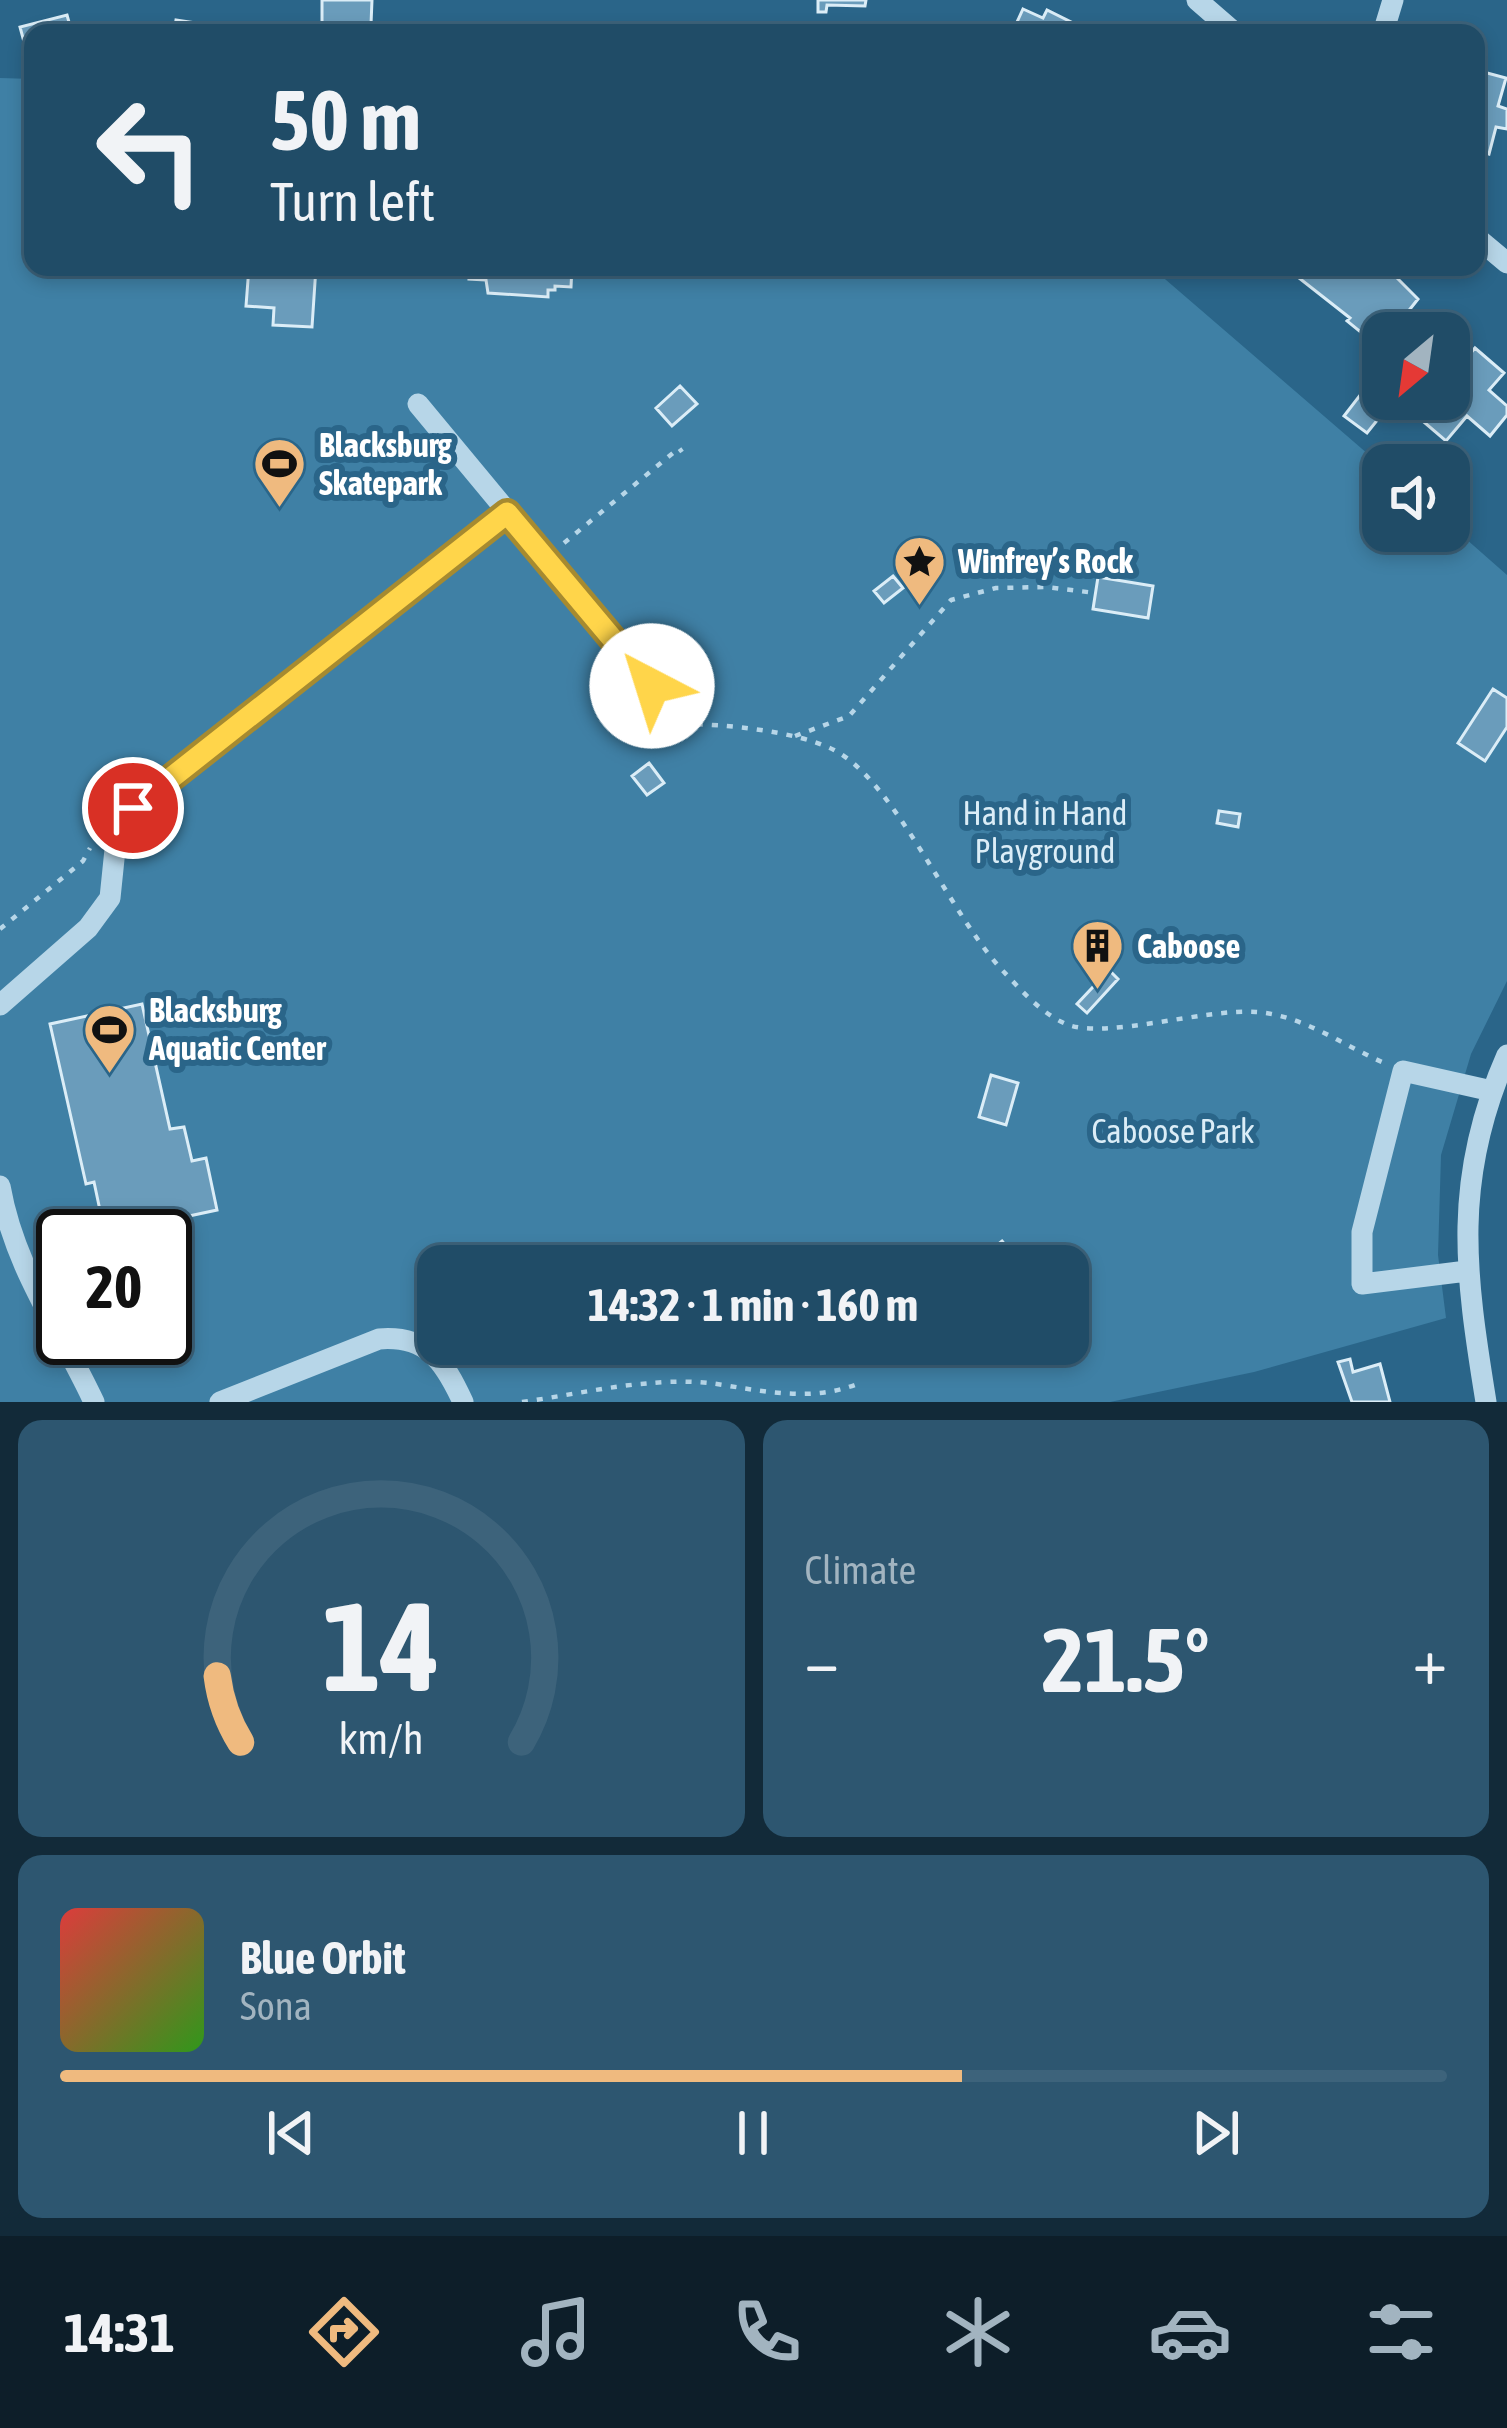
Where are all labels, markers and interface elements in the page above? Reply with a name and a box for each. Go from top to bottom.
icon: left [72,72,228,228]
text: 50 m [270,72,421,168]
text: Turn left [270,171,435,232]
north arrow [1362,312,1470,420]
map controls [1362,312,1470,552]
place label: Blacksburg Skatepark [319,426,452,502]
sports icon: Blacksburg Skatepark [252,436,308,510]
button: sound [1362,444,1470,552]
place icon: Winfrey’s Rock [891,533,947,607]
place label: Winfrey’s Rock [957,542,1134,580]
position arrow [589,623,715,749]
pin [82,757,184,859]
icon: arrive [100,775,166,841]
park label: Hand in Hand Playground [963,794,1127,870]
building icon: Caboose [1070,918,1126,992]
place label: Caboose [1137,927,1241,965]
place label: Blacksburg Aquatic Center [148,991,327,1067]
sports icon: Blacksburg Aquatic Center [82,1001,138,1075]
park label: Caboose Park [1091,1112,1255,1150]
speed limit sign: 20 [36,1209,192,1365]
text: 14:32 · 1 min · 160 m [588,1279,918,1331]
text: Climate [805,1548,916,1592]
text: 14 [323,1574,440,1717]
text: 21.5° [1042,1608,1210,1711]
text: − [805,1622,839,1698]
text: + [1413,1622,1447,1698]
text: km/h [339,1713,424,1762]
text: Blue Orbit [240,1932,406,1984]
text: Sona [240,1984,312,2028]
icon: previous [258,2100,324,2166]
icon: pause [720,2100,786,2166]
icon: next [1183,2100,1249,2166]
icon: directions [302,2290,386,2374]
icon: music [514,2290,598,2374]
icon: phone [725,2290,809,2374]
icon: climate [936,2290,1020,2374]
icon: car [1148,2290,1232,2374]
icon: filters [1359,2290,1443,2374]
text: 14:31 [64,2302,175,2363]

